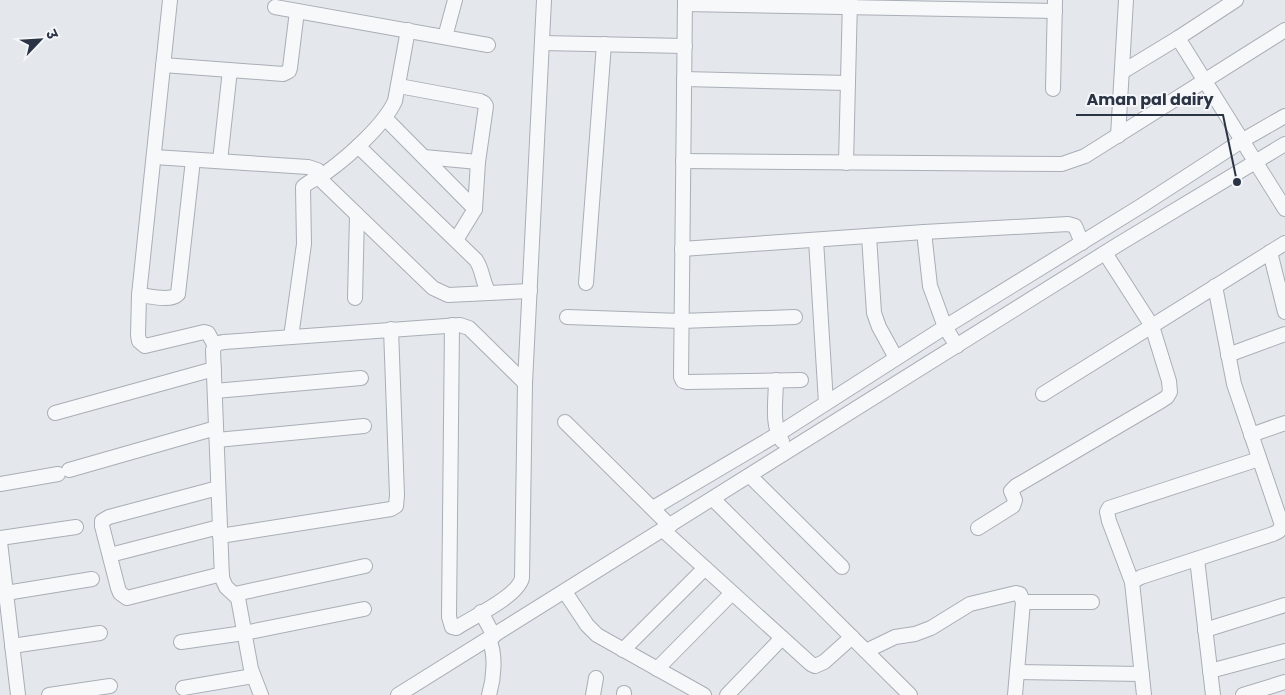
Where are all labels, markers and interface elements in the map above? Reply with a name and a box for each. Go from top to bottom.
north arrow [15,15,65,65]
text: उ [41,26,63,43]
callout: Aman pal dairy [1076,84,1223,115]
text: Aman pal dairy [1086,88,1214,111]

